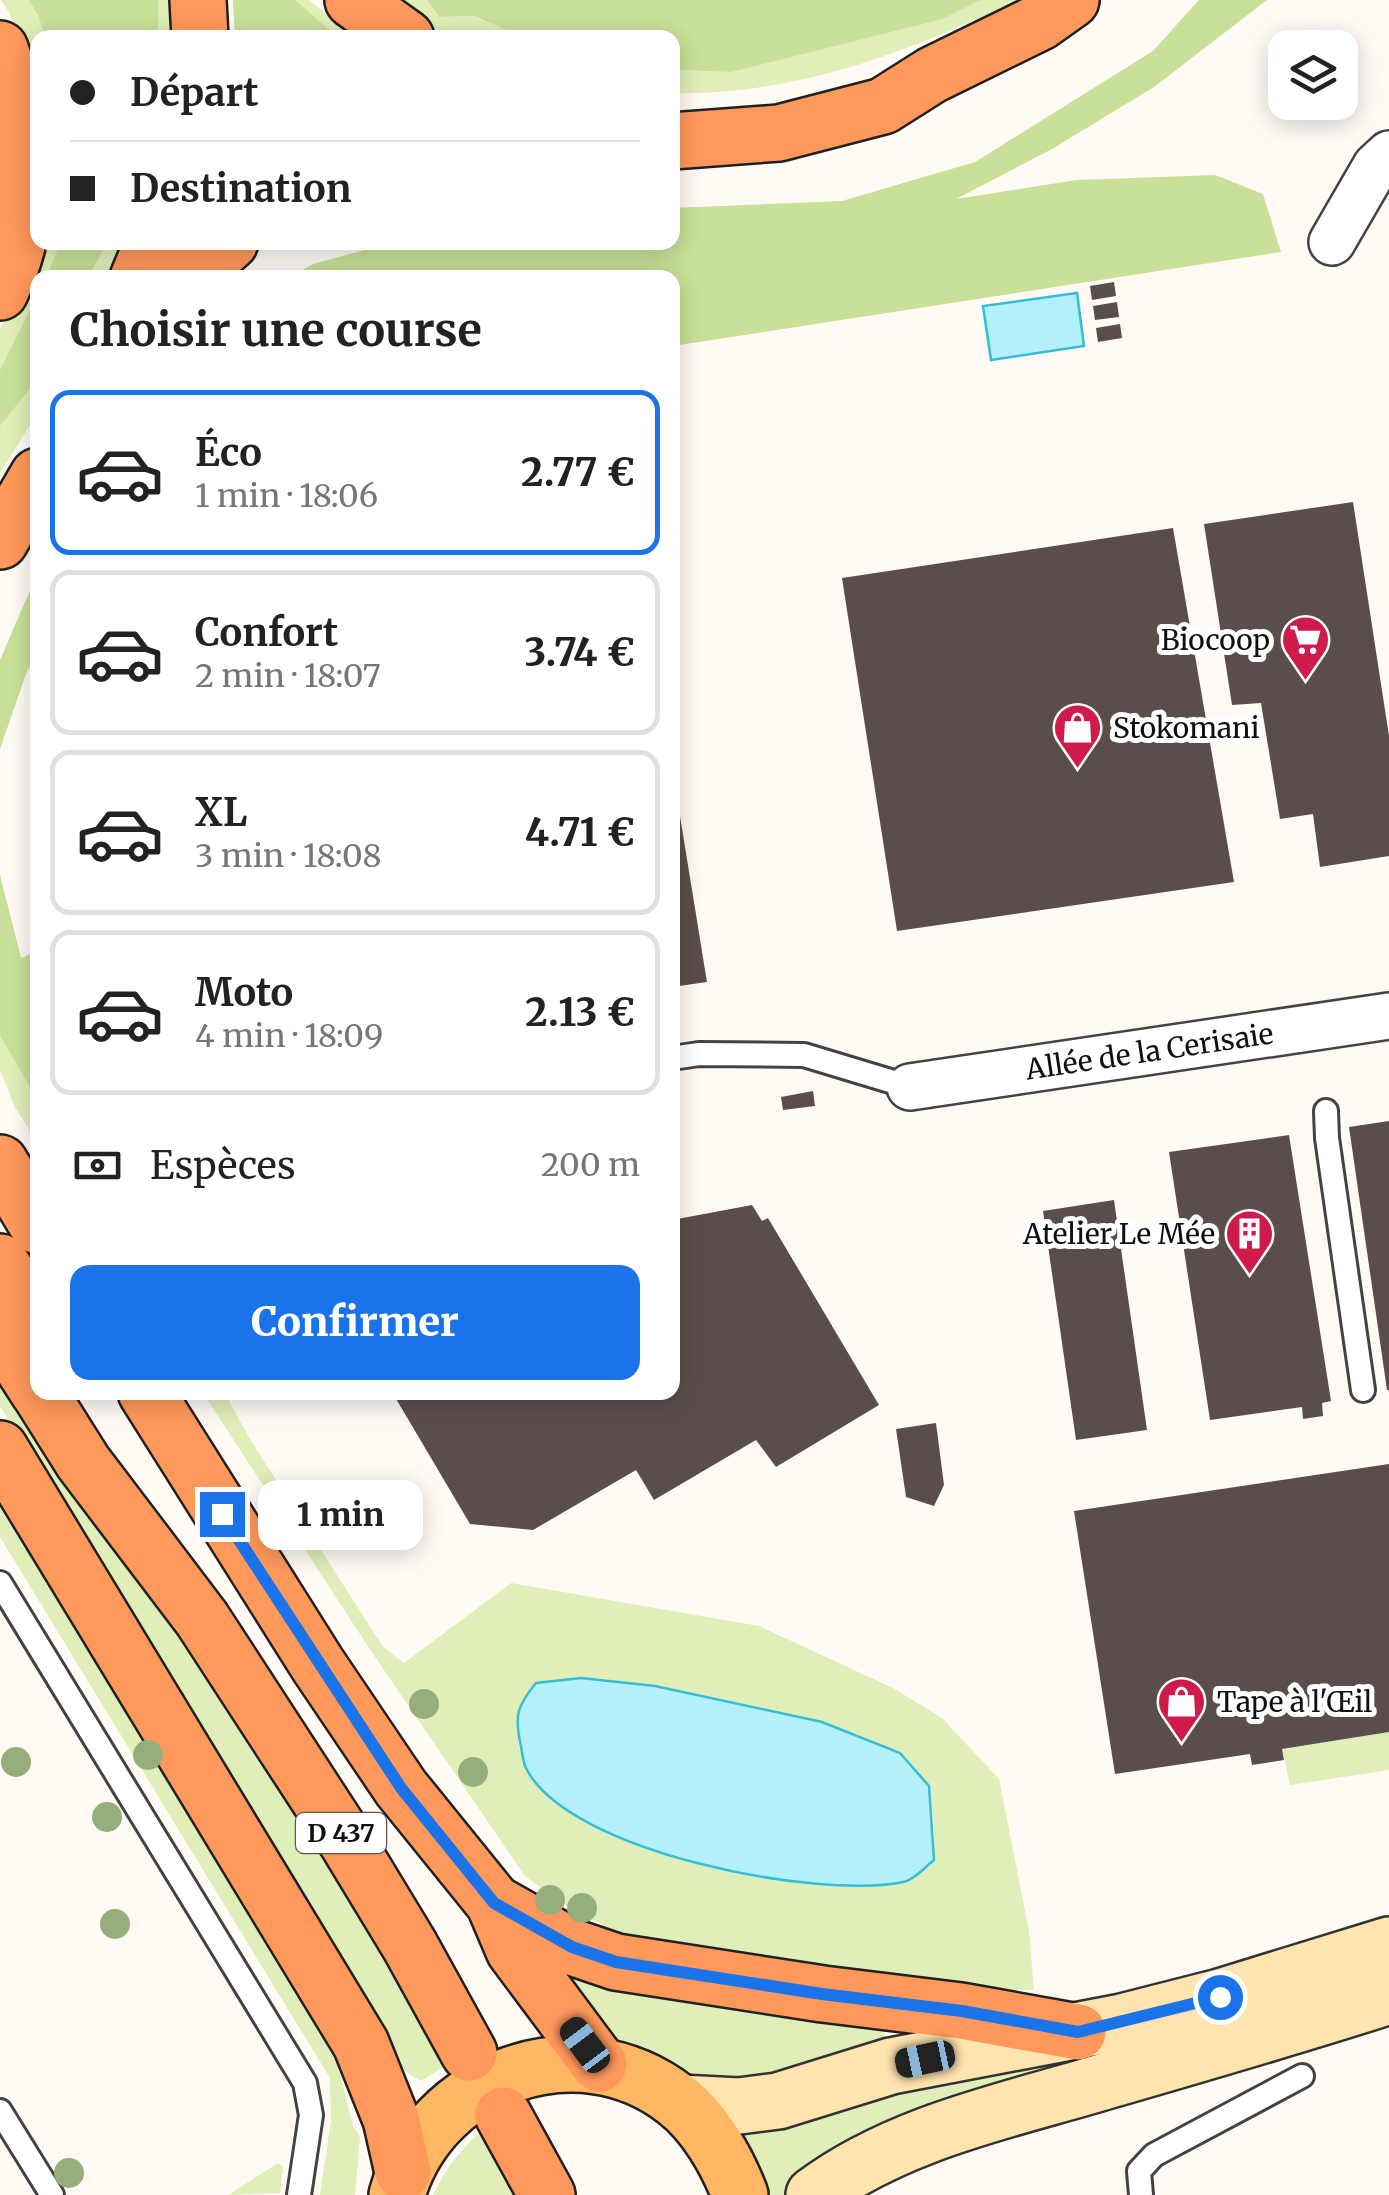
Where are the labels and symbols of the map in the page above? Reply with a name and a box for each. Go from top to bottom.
supermarket icon: Biocoop [1279,614,1331,682]
place label: Biocoop [1161,622,1270,658]
shop icon: Stokomani [1052,702,1104,770]
place label: Stokomani [1113,710,1260,746]
street label: Allée de la Cerisaie [1022,1015,1276,1088]
building icon: Atelier Le Mée [1224,1208,1276,1276]
place label: Atelier Le Mée [1022,1216,1215,1252]
callout: 1 min [257,1479,422,1549]
route end [200,1492,245,1537]
shop icon: Tape à l'Œil [1156,1676,1208,1744]
place label: Tape à l'Œil [1217,1684,1372,1720]
road number: D 437 [296,1813,386,1853]
route start [1198,1975,1243,2020]
car [555,2012,615,2078]
car [893,2038,957,2080]

